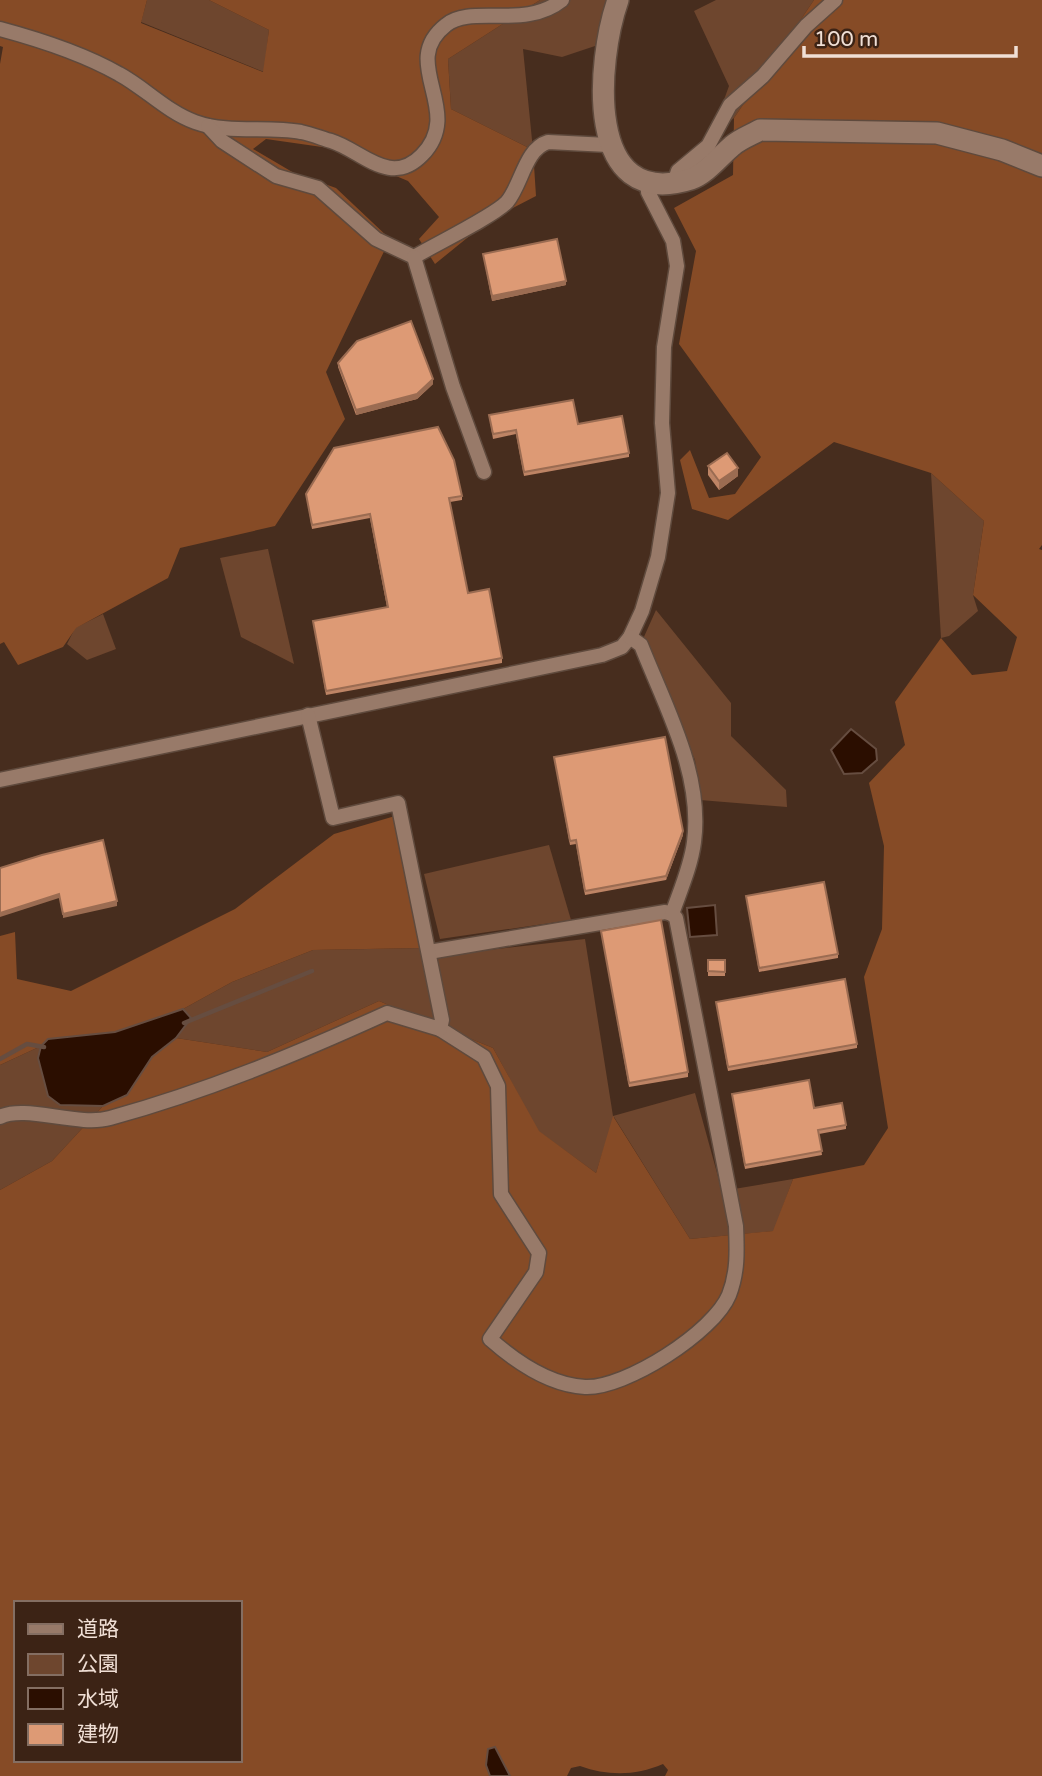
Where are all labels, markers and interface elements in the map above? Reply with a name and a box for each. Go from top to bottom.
scale bar [804,14,1016,58]
text: 100 m [814,27,878,52]
legend [14,1601,242,1762]
text: 道路 [77,1617,119,1642]
text: 公園 [77,1652,119,1677]
text: 水域 [77,1687,119,1712]
text: 建物 [77,1722,119,1747]

